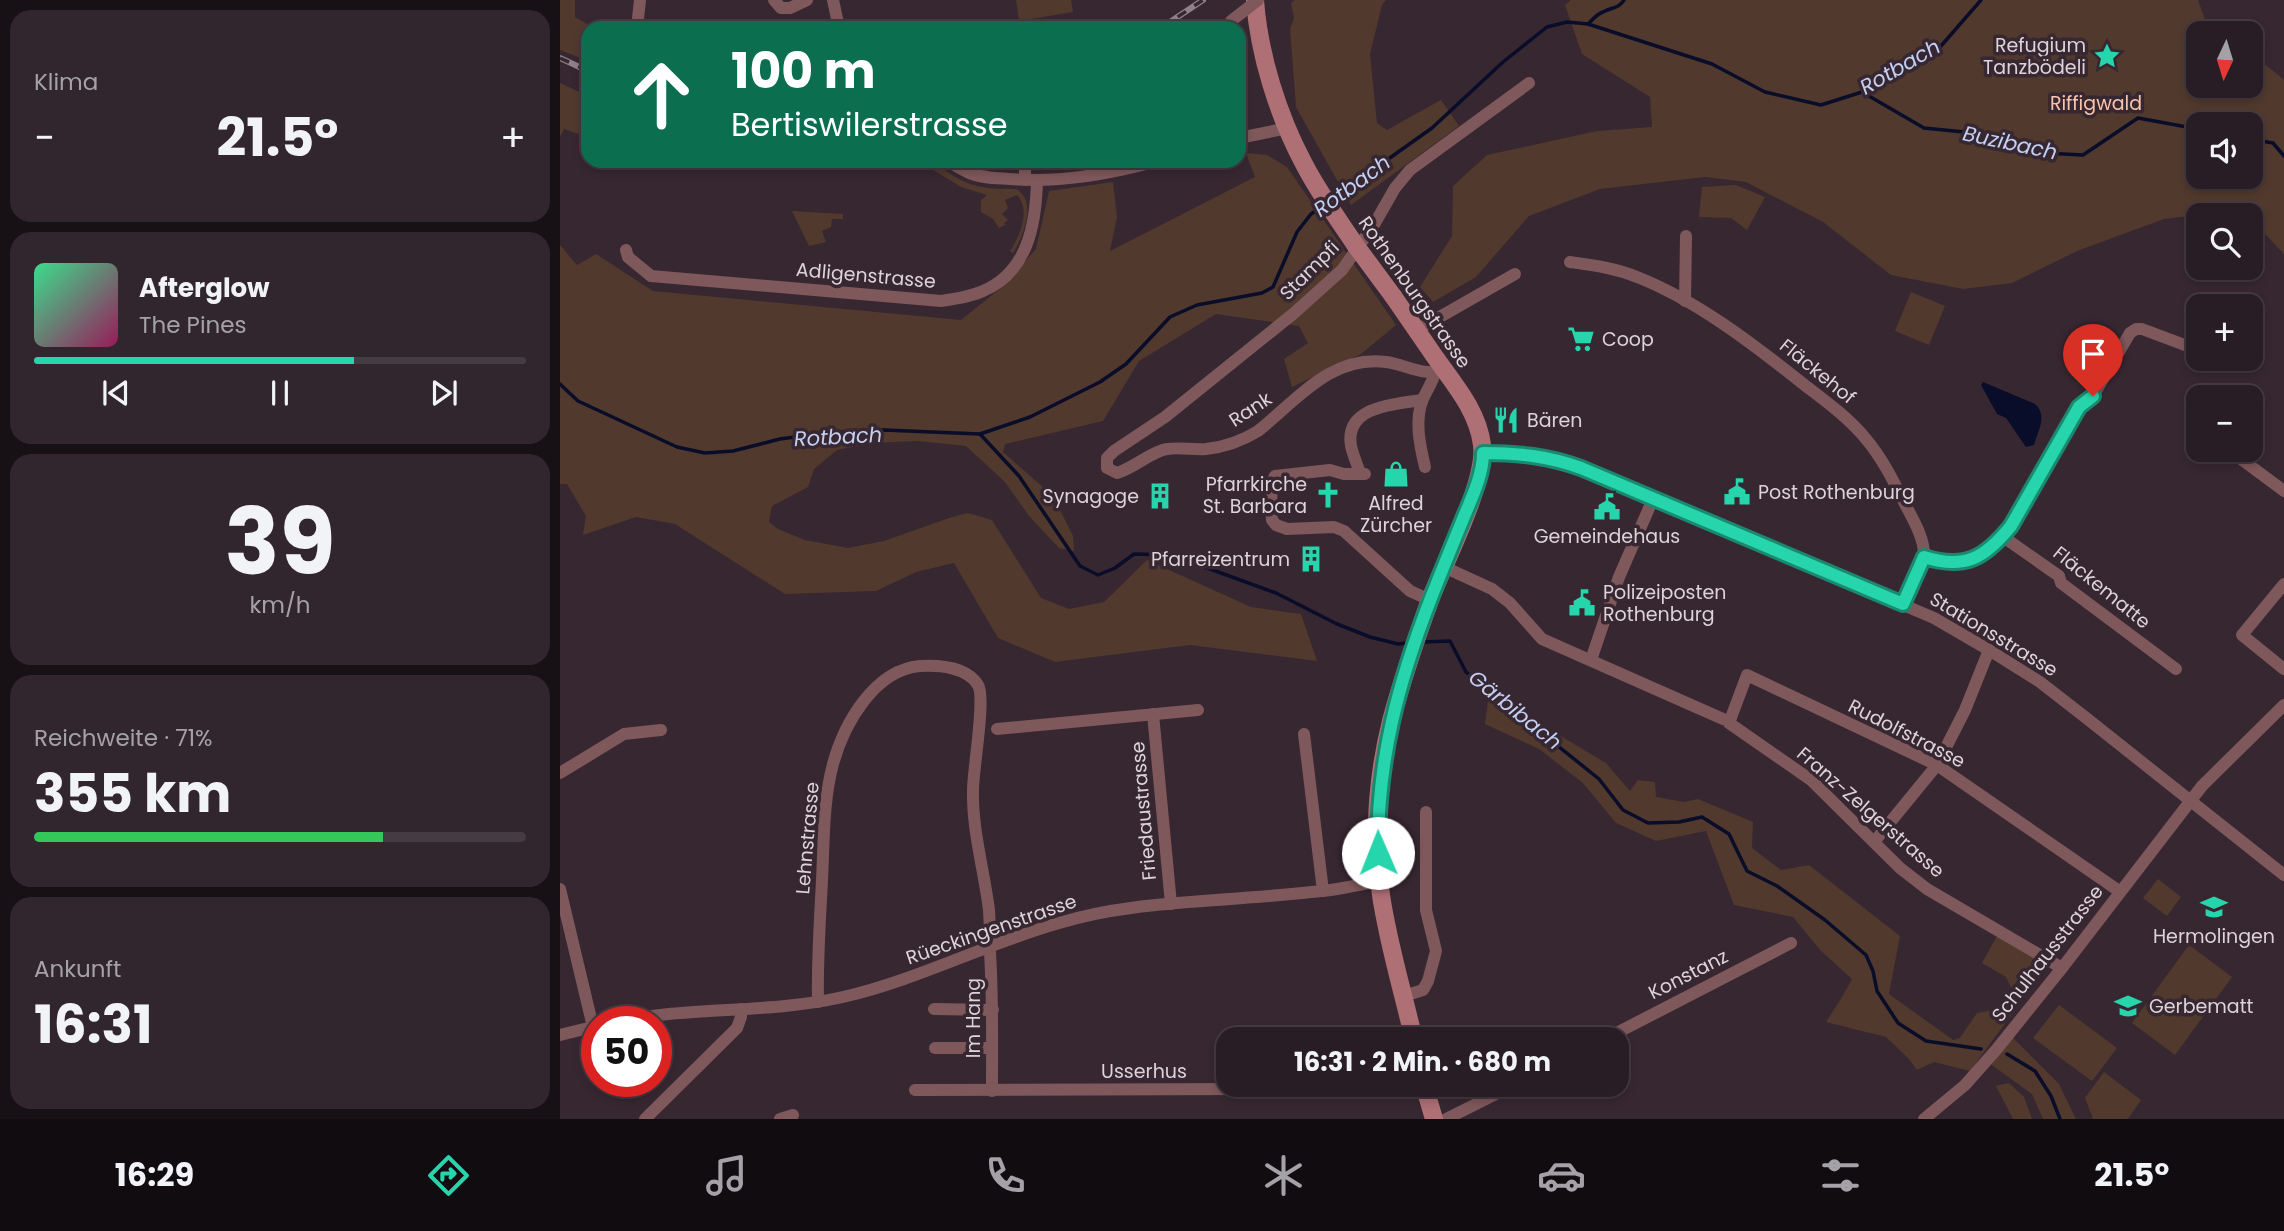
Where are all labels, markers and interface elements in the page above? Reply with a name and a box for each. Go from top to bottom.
north arrow [2186,21,2263,98]
map controls [2186,21,2263,462]
water label: Rotbach [1854,32,1945,101]
place label: Refugium Tanzbödeli [1983,32,2086,81]
text: 100 m [731,37,876,105]
place icon: Refugium Tanzbödeli [2092,41,2122,71]
icon: ahead [616,49,707,140]
text: Klima [34,66,98,98]
park label: Riffigwald [2050,90,2142,117]
text: 21.5° [217,101,338,174]
text: Bertiswilerstrasse [731,102,1008,147]
text: − [34,111,55,164]
text: + [500,111,526,164]
button: sound [2186,112,2263,189]
water label: Buzibach [1960,118,2060,167]
water label: Rotbach [1307,148,1396,223]
button: search [2186,203,2263,280]
street label: Rothenburgstrasse [1352,211,1477,374]
street label: Stampfi [1274,235,1345,306]
street label: Adligenstrasse [795,256,937,295]
text: Afterglow [139,270,270,306]
button: + [2186,294,2263,371]
text: The Pines [139,309,247,341]
supermarket icon: Coop [1566,324,1596,354]
pin [2063,324,2123,396]
place label: Coop [1602,326,1654,353]
street label: Fläckehof [1774,332,1861,410]
icon: arrive [2074,335,2112,373]
icon: previous [97,374,135,412]
icon: pause [261,374,299,412]
icon: next [425,374,463,412]
street label: Rank [1223,385,1277,433]
button: − [2186,385,2263,462]
restaurant icon: Bären [1491,405,1521,435]
place label: Bären [1527,407,1583,434]
water label: Rotbach [793,420,883,453]
shop icon: Alfred Zürcher [1381,459,1411,489]
place label: Pfarrkirche St. Barbara [1203,471,1307,520]
public building icon: Post Rothenburg [1722,477,1752,507]
text: 39 [224,478,336,606]
place label: Post Rothenburg [1758,479,1915,506]
church icon: Pfarrkirche St. Barbara [1313,480,1343,510]
building icon: Synagoge [1145,481,1175,511]
place label: Synagoge [1043,483,1139,510]
place label: Alfred Zürcher [1360,490,1432,539]
public building icon: Gemeindehaus [1592,492,1622,522]
place label: Gemeindehaus [1534,523,1680,550]
street label: Fläckematte [2047,540,2156,635]
building icon: Pfarreizentrum [1296,544,1326,574]
place label: Pfarreizentrum [1151,546,1290,573]
place label: Polizeiposten Rothenburg [1603,579,1726,628]
street label: Stationsstrasse [1925,585,2063,683]
public building icon: Polizeiposten Rothenburg [1567,588,1597,618]
text: km/h [249,589,311,621]
water label: Gärbibach [1463,663,1568,756]
street label: Rudolfstrasse [1844,692,1970,775]
text: Reichweite · 71% [34,722,213,754]
street label: Friedaustrasse [1124,740,1163,882]
street label: Franz-Zelgerstrasse [1791,741,1950,884]
text: 355 km [34,757,231,830]
street label: Lehnstrasse [789,781,826,895]
position arrow [1341,816,1415,890]
street label: Schulhausstrasse [1985,879,2109,1027]
street label: Rüeckingenstrasse [902,888,1080,971]
school or university icon: Hermolingen [2199,892,2229,922]
place label: Hermolingen [2153,923,2275,950]
street label: Konstanz [1644,943,1733,1006]
text: Ankunft [34,953,121,985]
street label: Im Hang [960,978,987,1058]
text: 16:31 [34,988,152,1061]
school or university icon: Gerbematt [2113,991,2143,1021]
place label: Gerbematt [2149,993,2254,1020]
speed limit sign: 50 [581,1006,672,1097]
text: 16:31 · 2 Min. · 680 m [1294,1044,1551,1080]
street label: Usserhus [1101,1058,1187,1085]
icon: directions [424,1151,473,1200]
icon: music [702,1151,751,1200]
icon: phone [981,1151,1030,1200]
icon: climate [1259,1151,1308,1200]
icon: car [1537,1151,1586,1200]
icon: filters [1816,1151,1865,1200]
text: 16:29 [115,1152,194,1197]
text: 21.5° [2094,1152,2169,1197]

